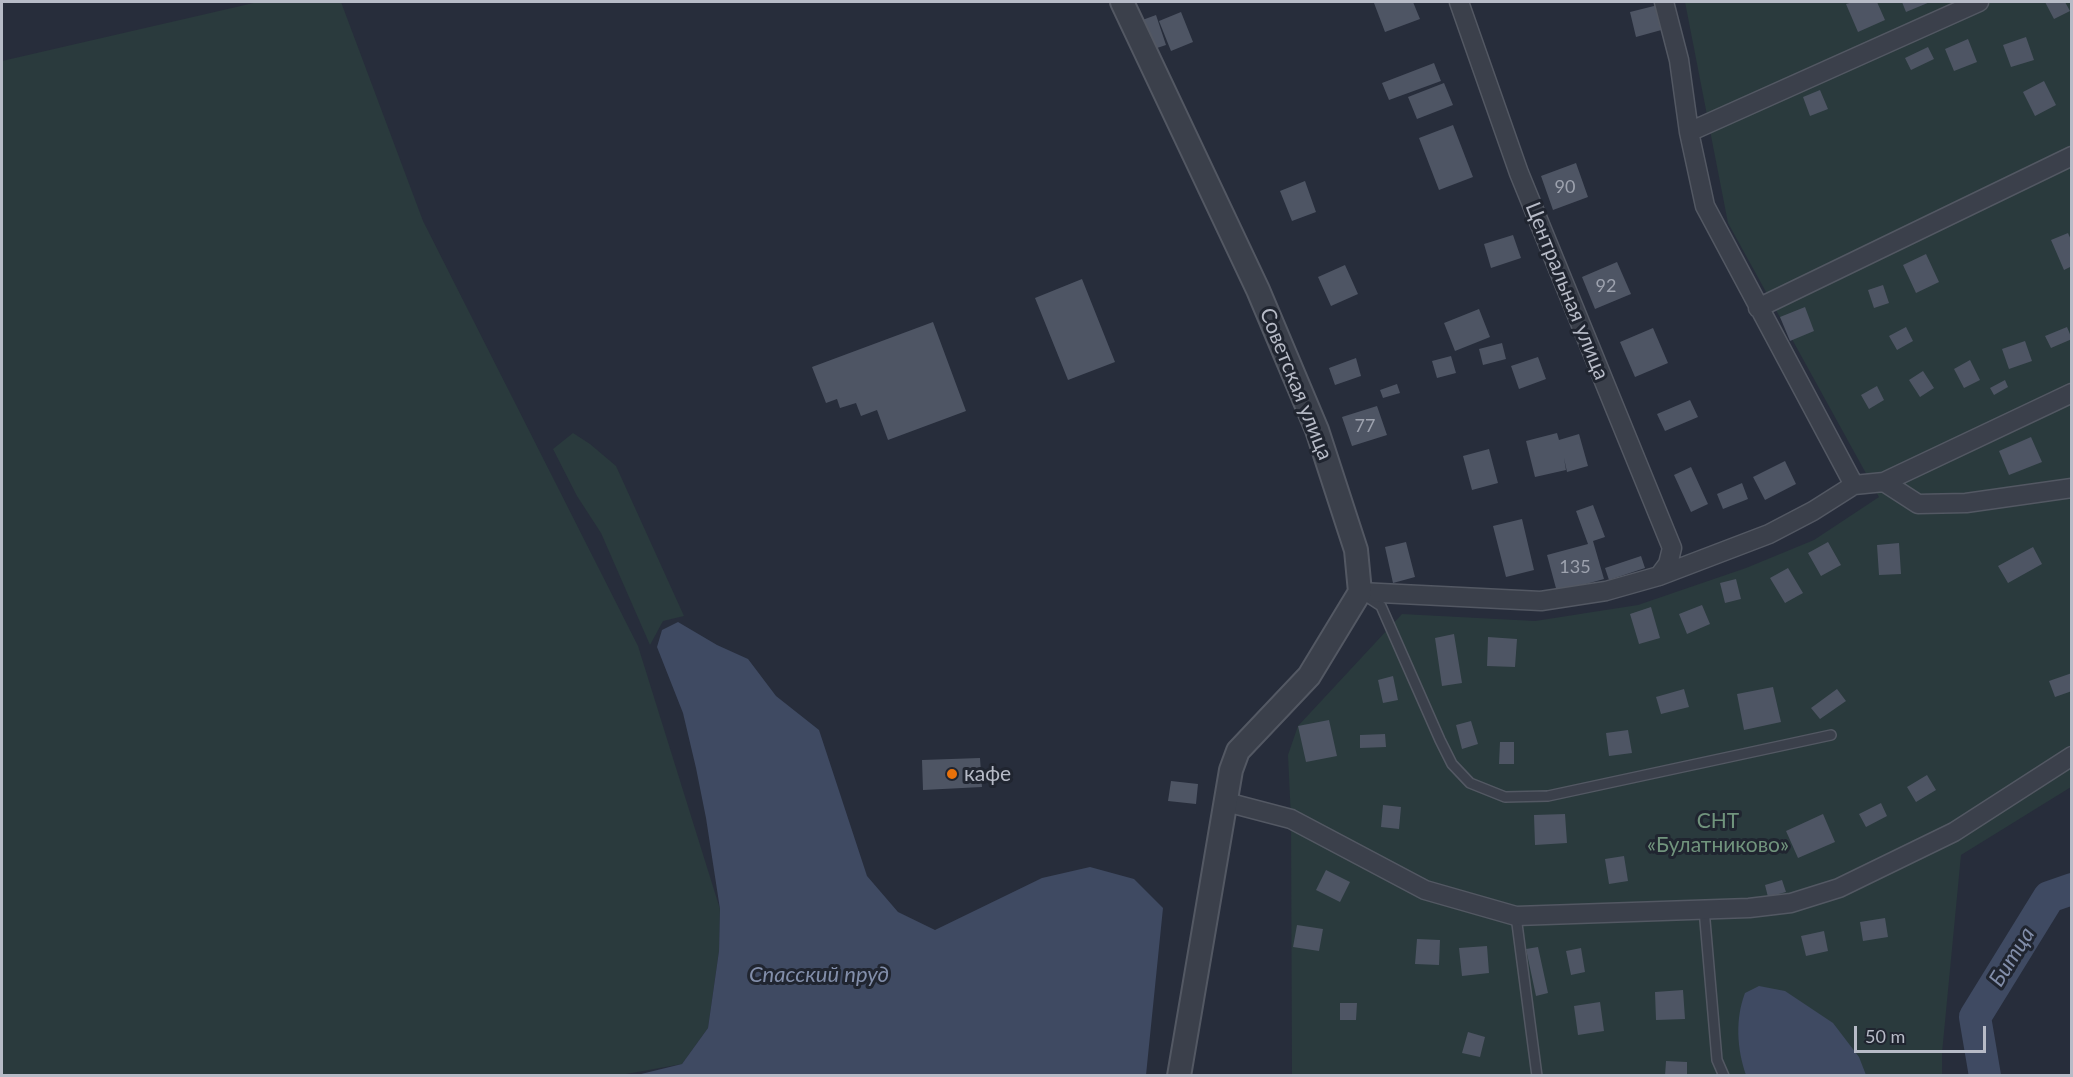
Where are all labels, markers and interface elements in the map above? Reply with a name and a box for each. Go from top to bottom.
house number: 90 [1555,176,1575,198]
street label: Центральная улица [1520,199,1614,383]
house number: 92 [1596,275,1616,297]
street label: Советская улица [1254,304,1338,464]
house number: 77 [1355,415,1375,437]
house number: 135 [1559,556,1591,578]
place label: кафе [964,761,1011,787]
marker: кафе [945,767,959,781]
park label: СНТ «Булатниково» [1647,808,1789,858]
water label: Битца [1984,922,2040,992]
water label: Спасский пруд [749,962,889,988]
scale bar [1857,1014,1989,1052]
text: 50 m [1865,1025,1905,1047]

